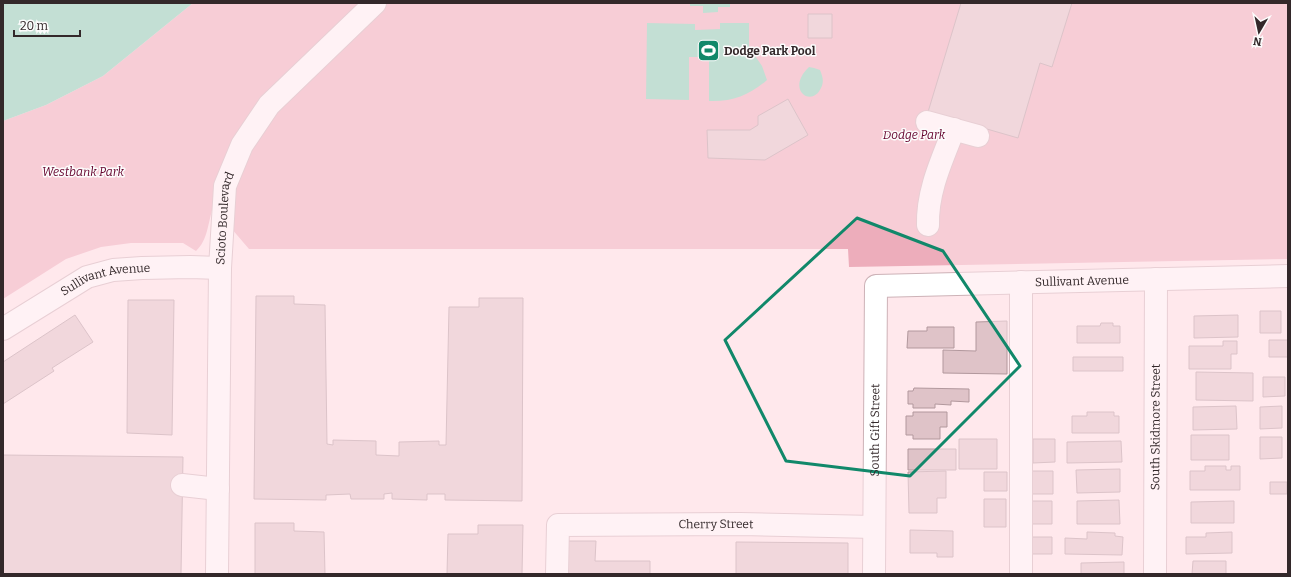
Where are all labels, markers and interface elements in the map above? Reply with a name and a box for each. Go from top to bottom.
scale bar [14,12,80,38]
north arrow [1239,12,1279,52]
text: 20 m [20,19,49,33]
text: N [1252,34,1263,48]
sports icon: Dodge Park Pool [695,38,721,64]
place label: Dodge Park Pool [724,44,816,58]
park label: Dodge Park [883,128,946,142]
park label: Westbank Park [42,165,125,179]
street label: Scioto Boulevard [213,170,237,265]
street label: Sullivant Avenue [58,261,150,299]
street label: Sullivant Avenue [1035,273,1129,289]
street label: South Skidmore Street [1148,363,1163,490]
street label: South Gift Street [868,383,882,477]
street label: Cherry Street [679,517,754,531]

